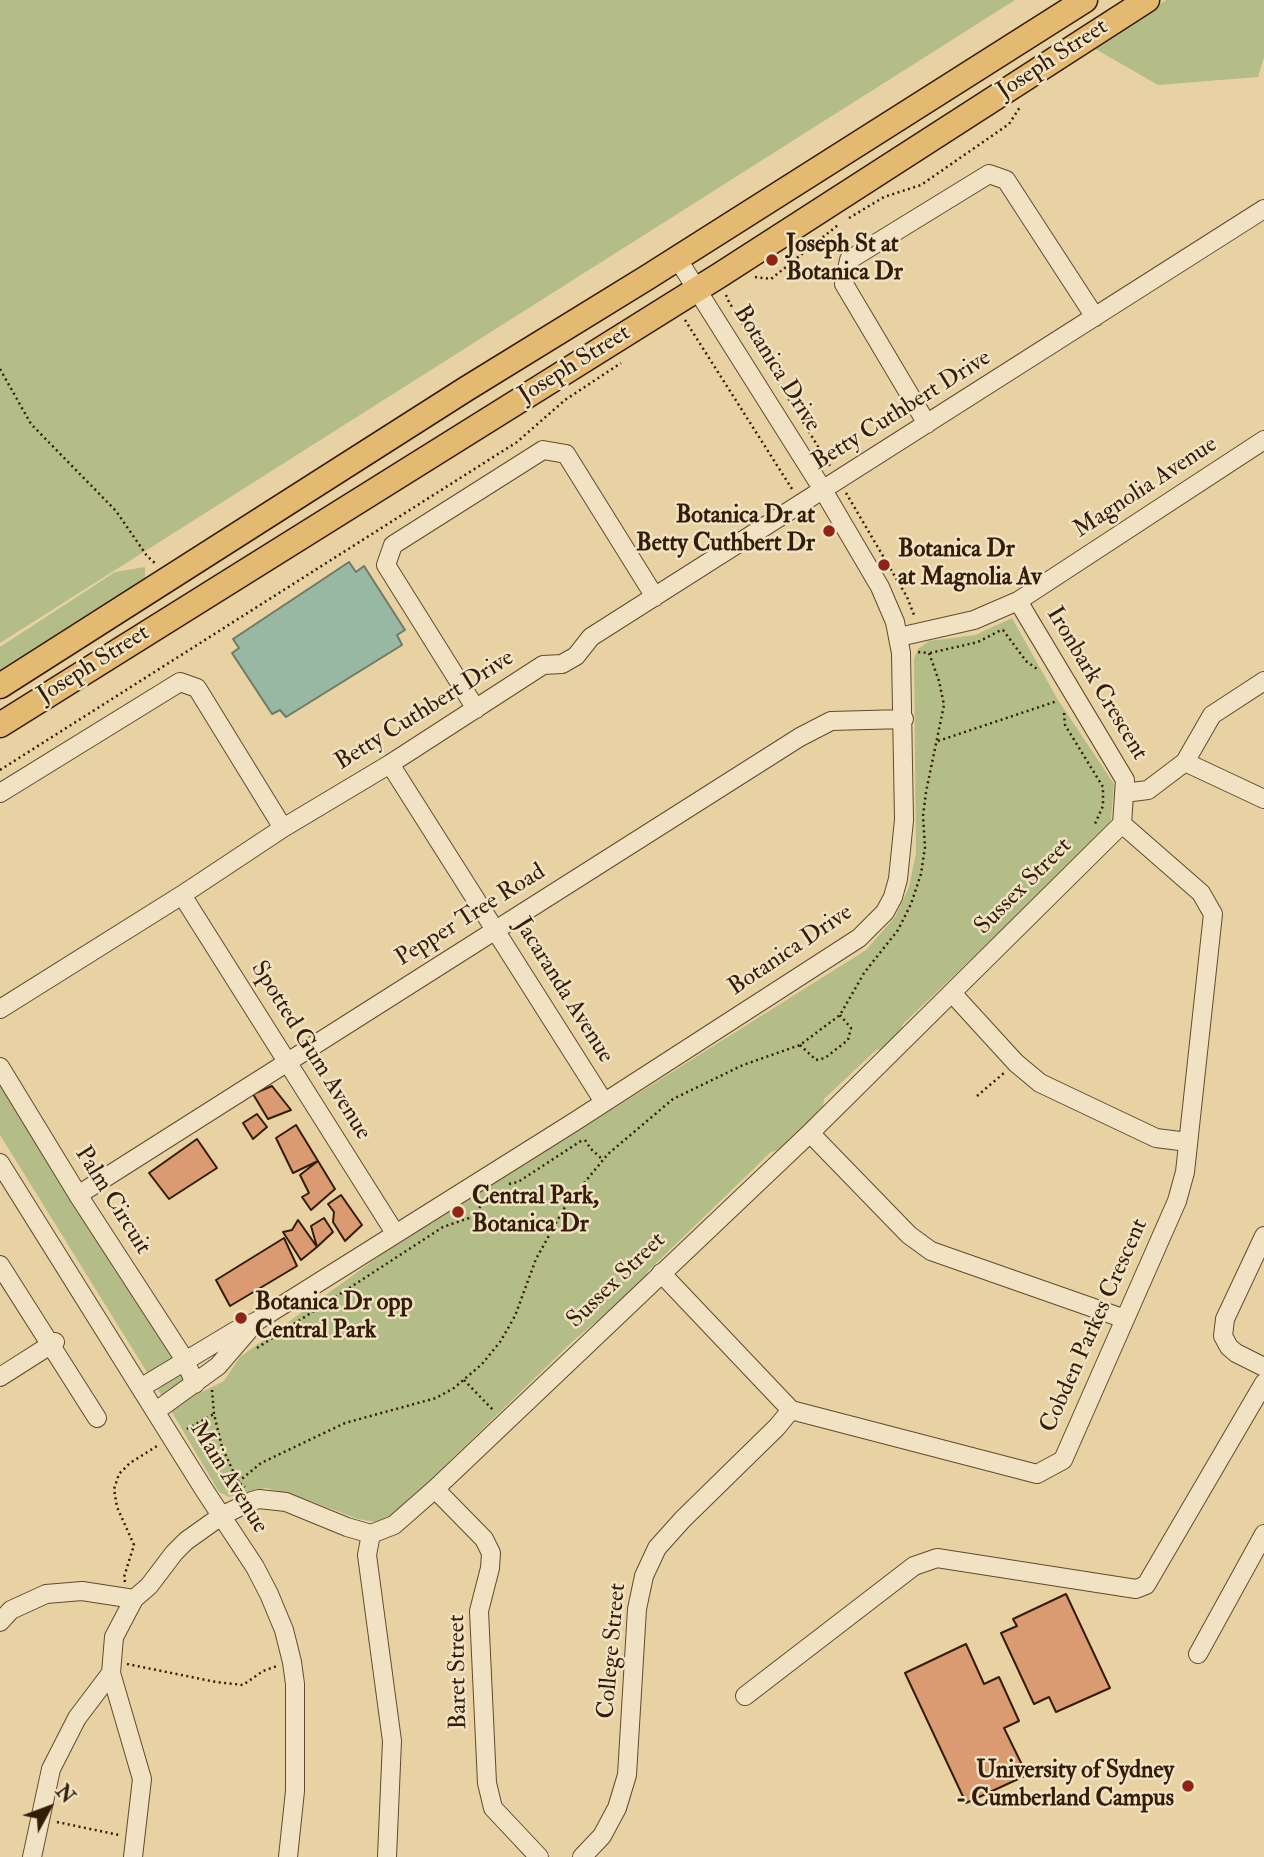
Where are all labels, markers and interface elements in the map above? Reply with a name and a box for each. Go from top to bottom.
street label: Joseph Street [992,13,1114,107]
place label: Joseph St at Botanica Dr [786,232,903,288]
marker: Joseph St at Botanica Dr [764,252,780,268]
street label: Botanica Drive [726,301,826,437]
street label: Joseph Street [514,319,636,411]
street label: Betty Cuthbert Drive [807,344,997,478]
street label: Magnolia Avenue [1069,431,1223,545]
place label: Botanica Dr at Betty Cuthbert Dr [636,503,815,559]
marker: Botanica Dr at Betty Cuthbert Dr [821,523,837,539]
place label: Botanica Dr at Magnolia Av [898,537,1042,593]
marker: Botanica Dr at Magnolia Av [876,557,892,573]
street label: Ironbark Crescent [1039,602,1153,766]
street label: Joseph Street [33,619,155,711]
street label: Betty Cuthbert Drive [330,644,520,778]
street label: Sussex Street [969,832,1079,942]
street label: Pepper Tree Road [391,858,551,974]
street label: Botanica Drive [724,899,858,1003]
street label: Jacaranda Avenue [507,913,619,1069]
street label: Spotted Gum Avenue [243,956,377,1146]
street label: Palm Circuit [67,1142,157,1260]
place label: Central Park, Botanica Dr [472,1184,599,1240]
marker: Central Park, Botanica Dr [450,1204,466,1220]
street label: Cobden Parkes Crescent [1035,1215,1155,1437]
street label: Sussex Street [562,1227,672,1335]
place label: Botanica Dr opp Central Park [255,1290,413,1346]
marker: Botanica Dr opp Central Park [233,1310,249,1326]
street label: Main Avenue [182,1417,274,1539]
street label: College Street [593,1582,633,1720]
street label: Baret Street [444,1614,474,1730]
place label: University of Sydney - Cumberland Campus [956,1758,1174,1814]
north arrow [14,1773,84,1843]
marker: University of Sydney - Cumberland Campus [1180,1778,1196,1794]
text: N [50,1780,79,1809]

